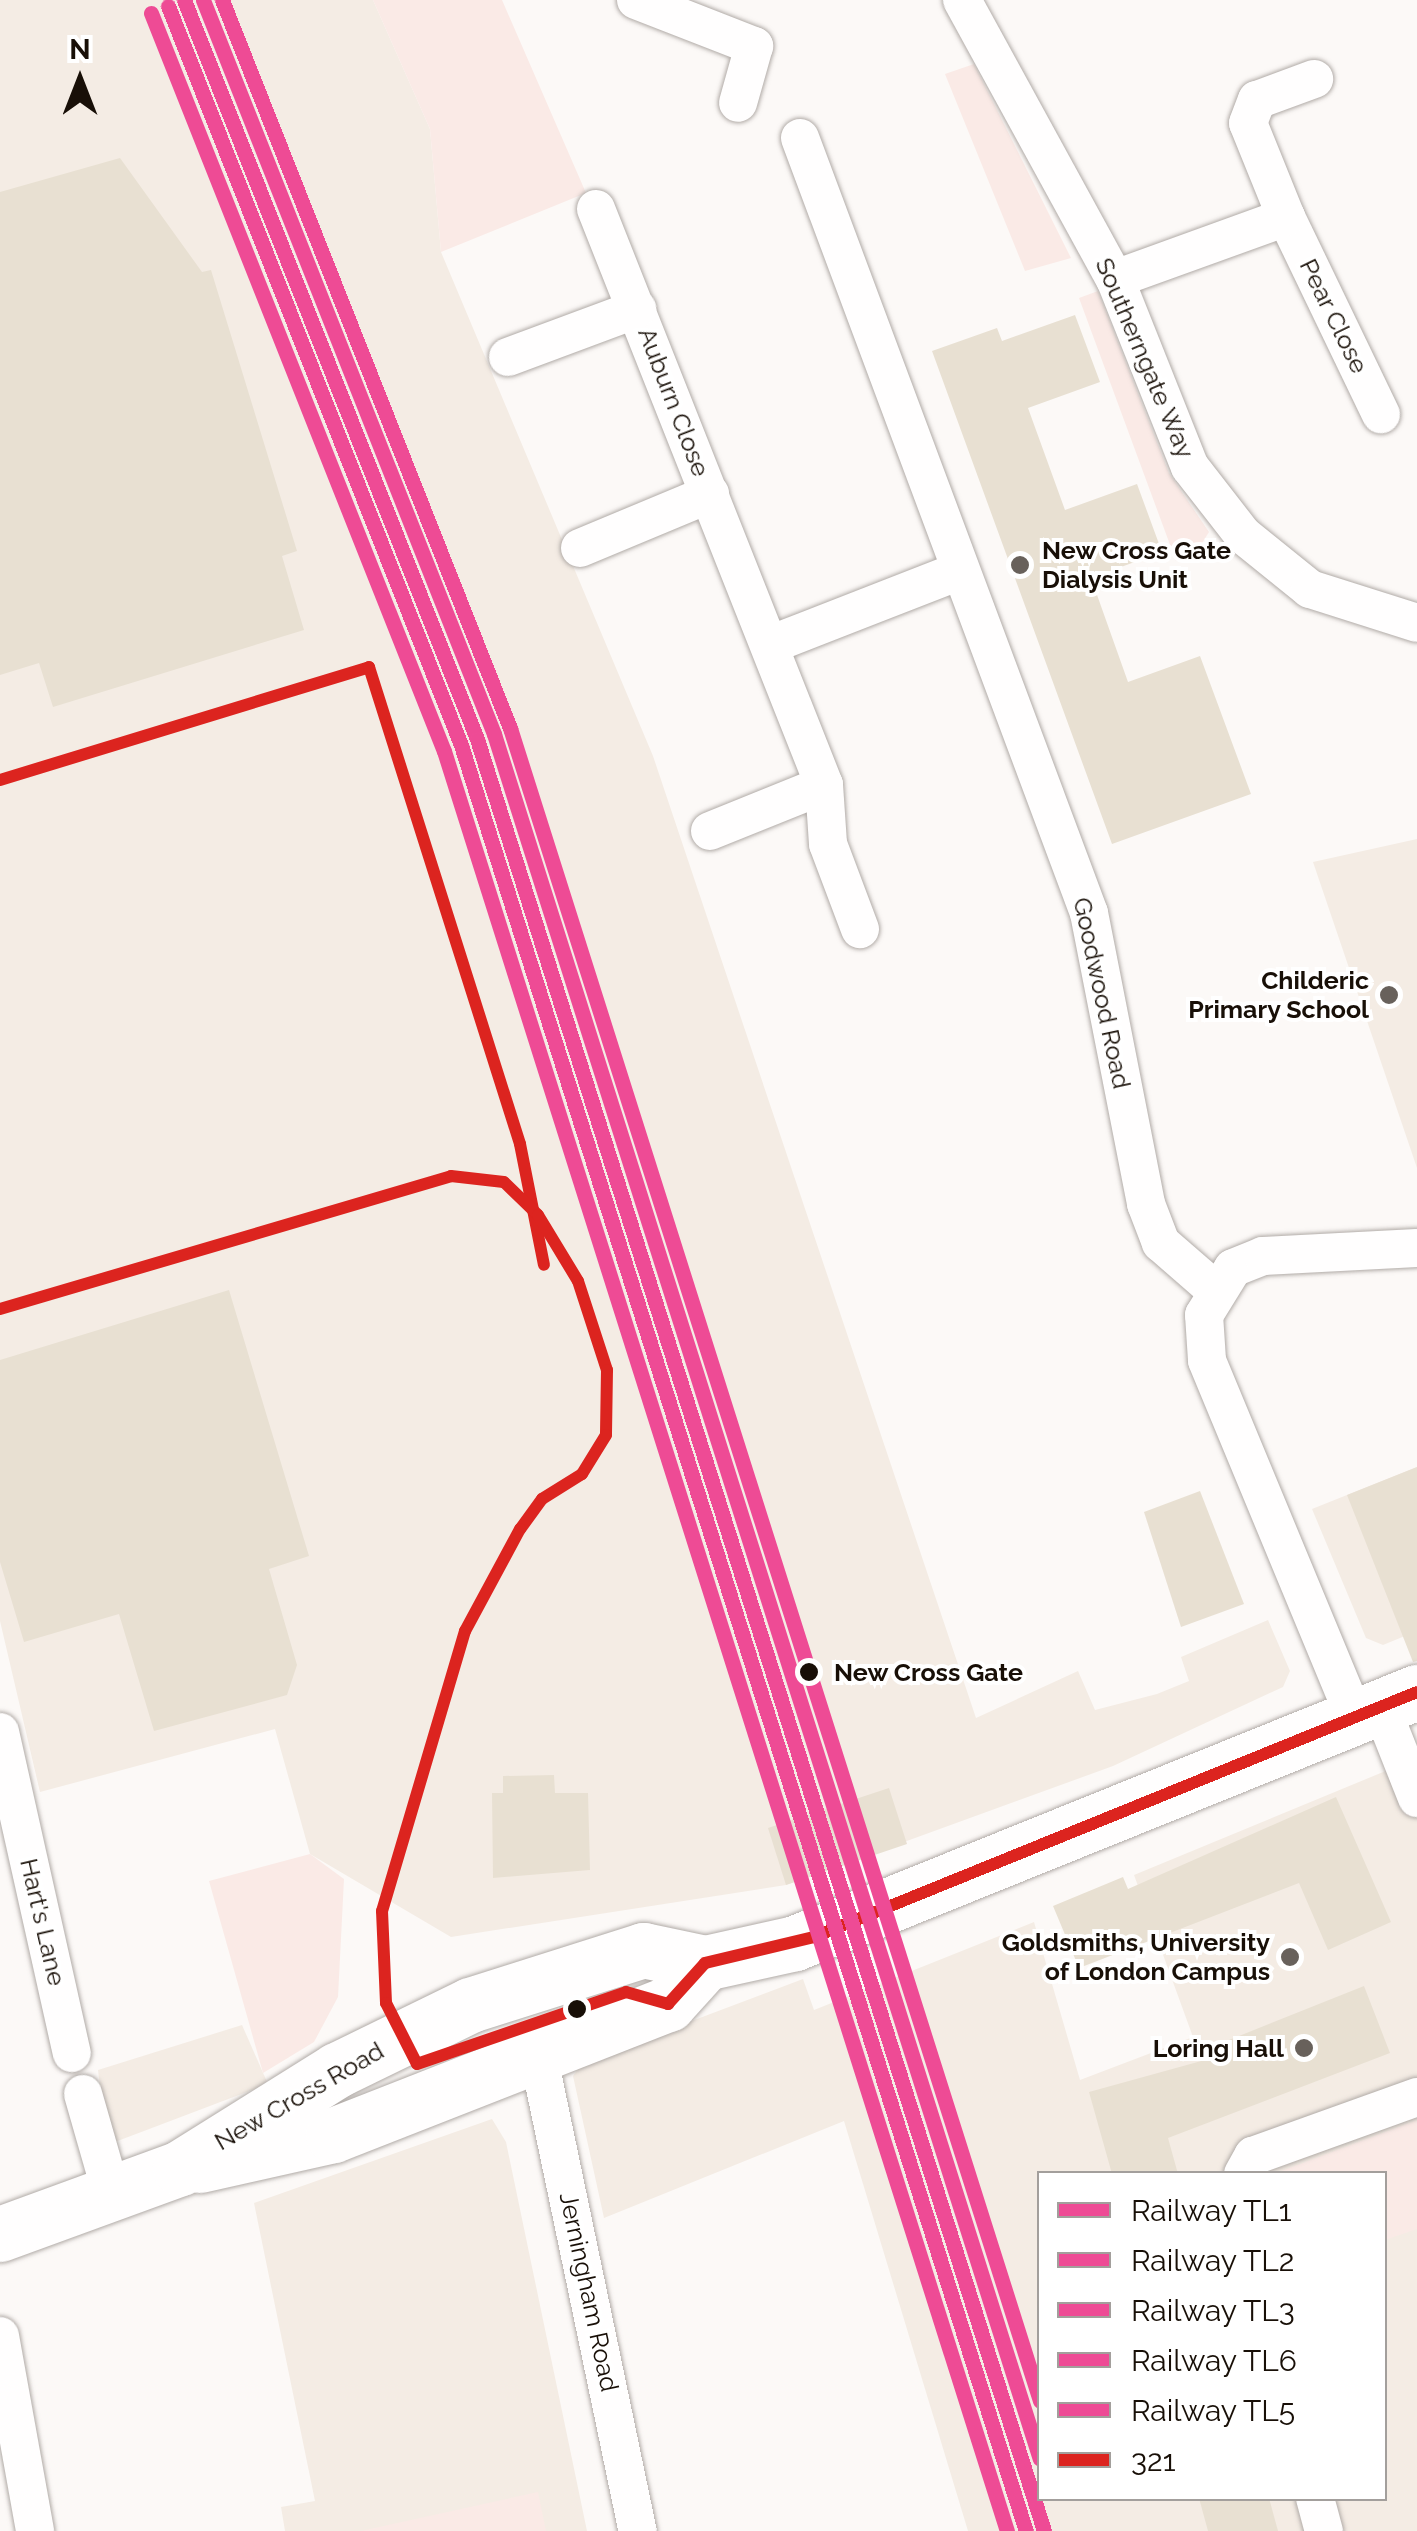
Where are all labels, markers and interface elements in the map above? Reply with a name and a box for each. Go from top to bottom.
north arrow [30,30,130,130]
text: N [69,33,91,66]
street label: Southerngate Way [1089,253,1201,463]
street label: Pear Close [1293,254,1375,378]
street label: Auburn Close [632,323,716,481]
place label: New Cross Gate Dialysis Unit [1042,536,1232,595]
marker: New Cross Gate Dialysis Unit [1007,552,1033,578]
street label: Goodwood Road [1067,895,1137,1091]
place label: Childeric Primary School [1188,966,1369,1025]
marker: Childeric Primary School [1378,984,1400,1006]
marker: New Cross Gate [793,1656,825,1688]
place label: New Cross Gate [834,1657,1024,1687]
street label: Hart's Lane [14,1855,72,1989]
place label: Goldsmiths, University of London Campus [1002,1928,1270,1987]
marker: Goldsmiths, University of London Campus [1279,1946,1301,1968]
unlabelled marker [567,1999,587,2019]
place label: Loring Hall [1153,2033,1284,2063]
street label: New Cross Road [209,2035,389,2157]
marker: Loring Hall [1293,2037,1315,2059]
legend [1037,2171,1387,2501]
street label: Jerningham Road [553,2190,625,2394]
text: Railway TL1 [1131,2193,1292,2228]
text: Railway TL2 [1131,2243,1294,2278]
text: Railway TL3 [1131,2293,1295,2328]
text: Railway TL6 [1131,2343,1297,2378]
text: Railway TL5 [1131,2393,1295,2428]
text: 321 [1131,2443,1176,2478]

